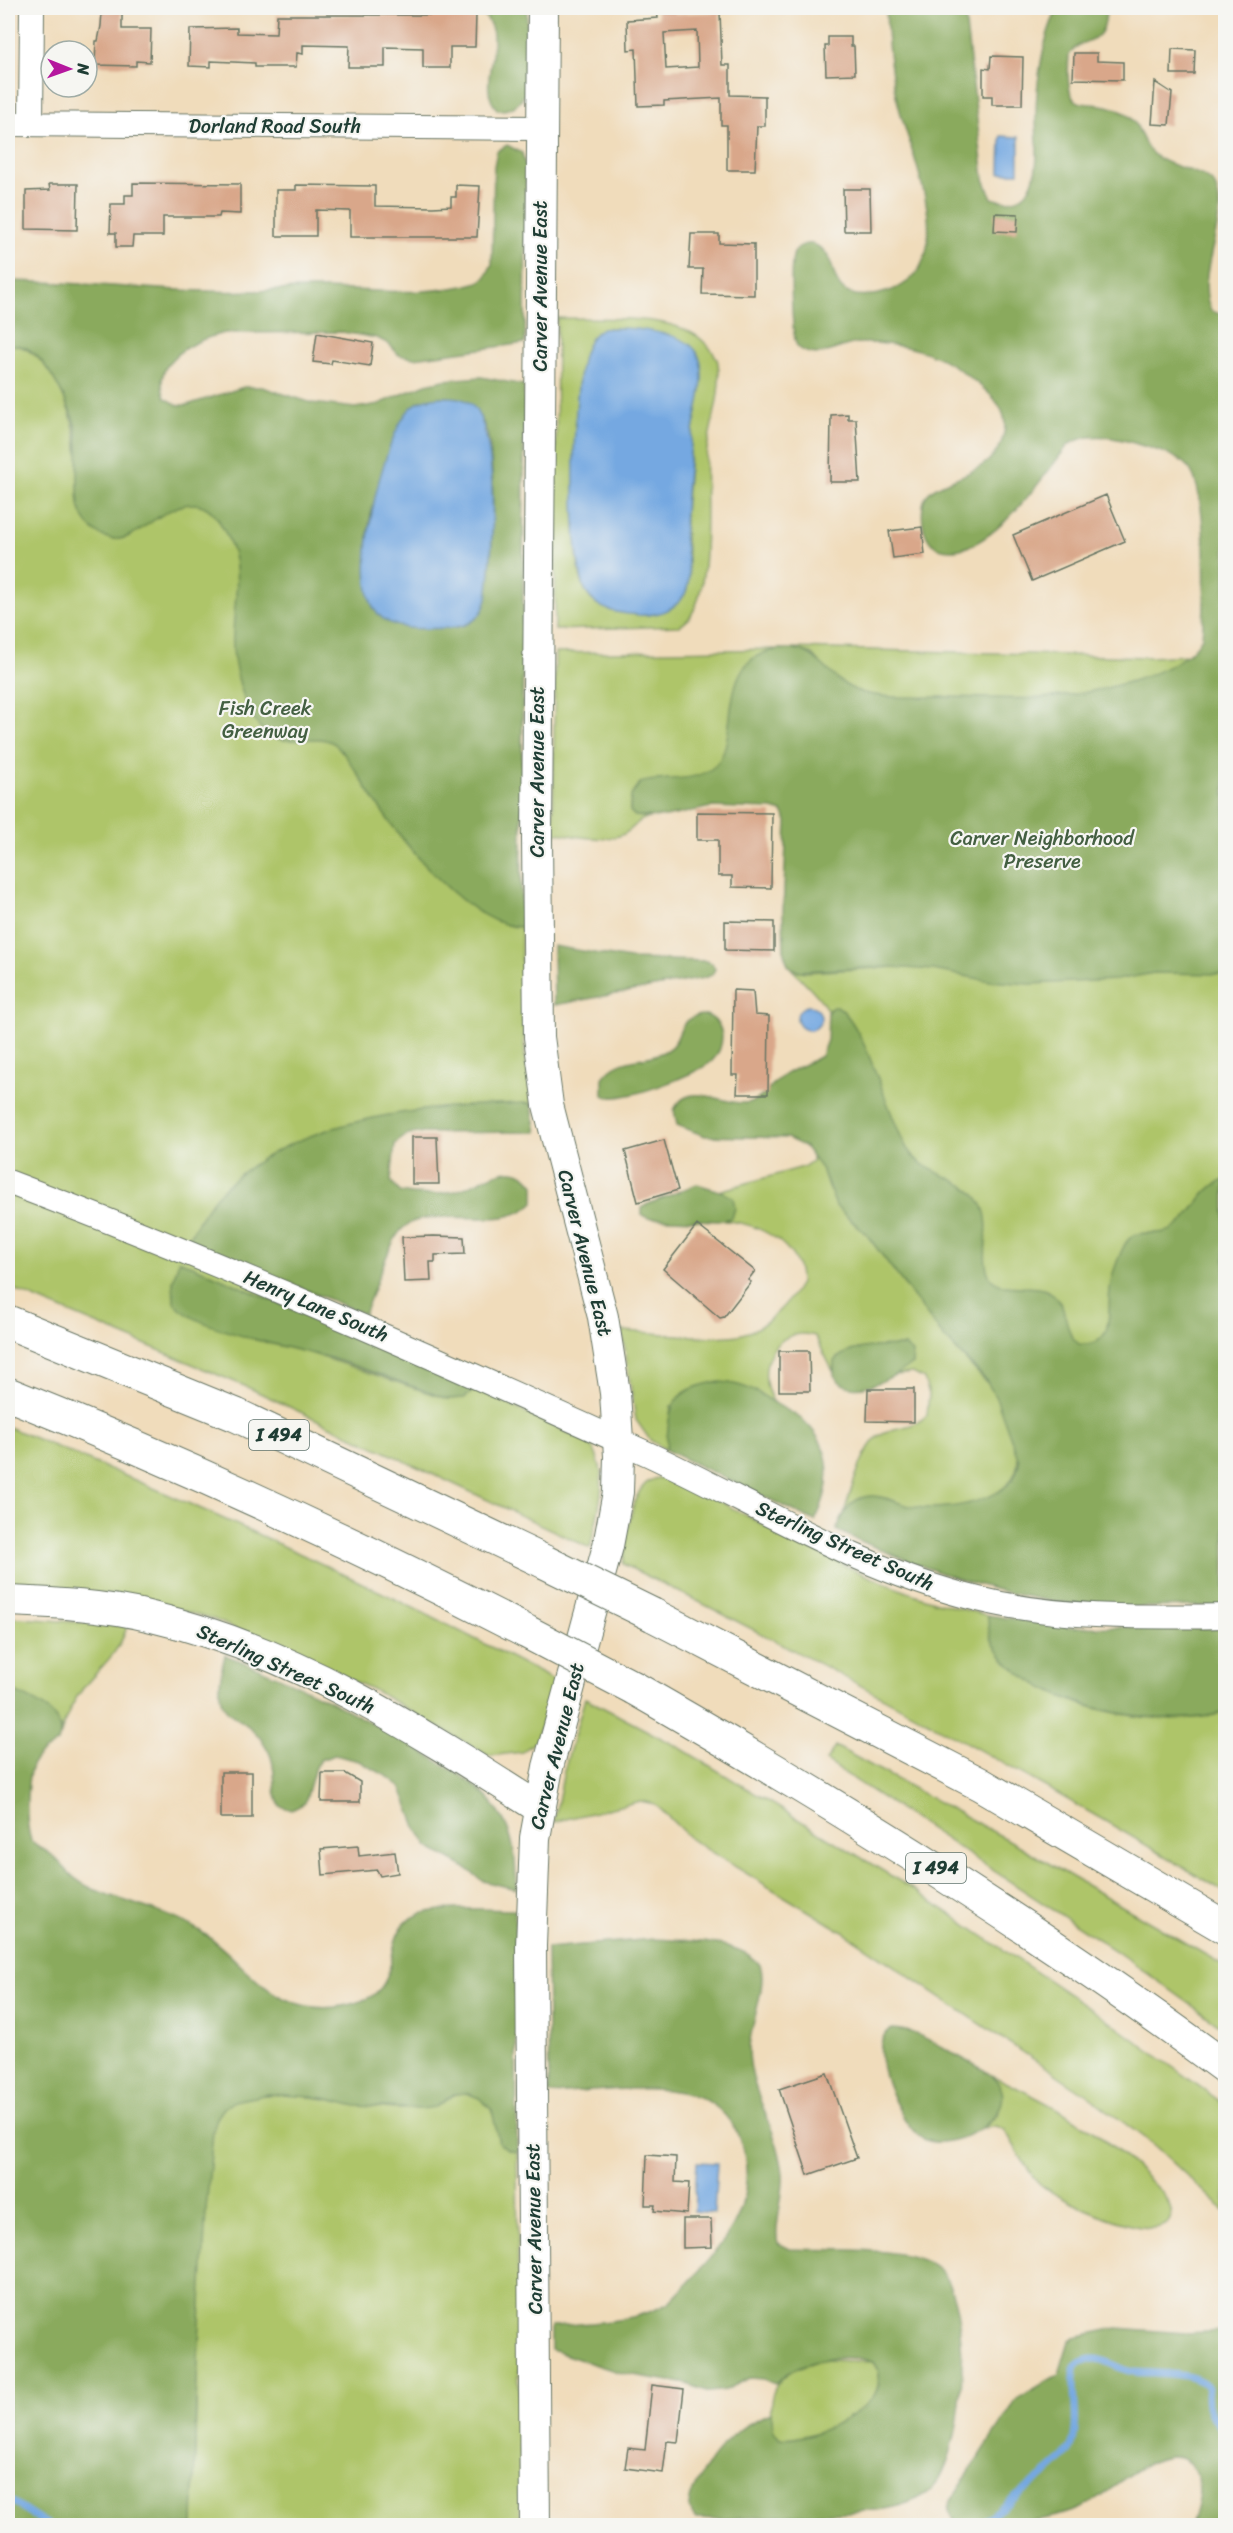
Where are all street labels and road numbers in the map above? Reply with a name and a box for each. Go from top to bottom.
street label: Dorland Road South [189,109,361,144]
street label: Carver Avenue East [523,200,558,371]
street label: Carver Avenue East [520,686,555,857]
street label: Carver Avenue East [547,1166,623,1340]
street label: Henry Lane South [238,1260,394,1352]
road number: I 494 [249,1420,309,1450]
street label: Sterling Street South [750,1491,940,1601]
street label: Sterling Street South [191,1614,381,1724]
street label: Carver Avenue East [519,1659,595,1833]
road number: I 494 [906,1853,966,1883]
street label: Carver Avenue East [515,2143,553,2315]

